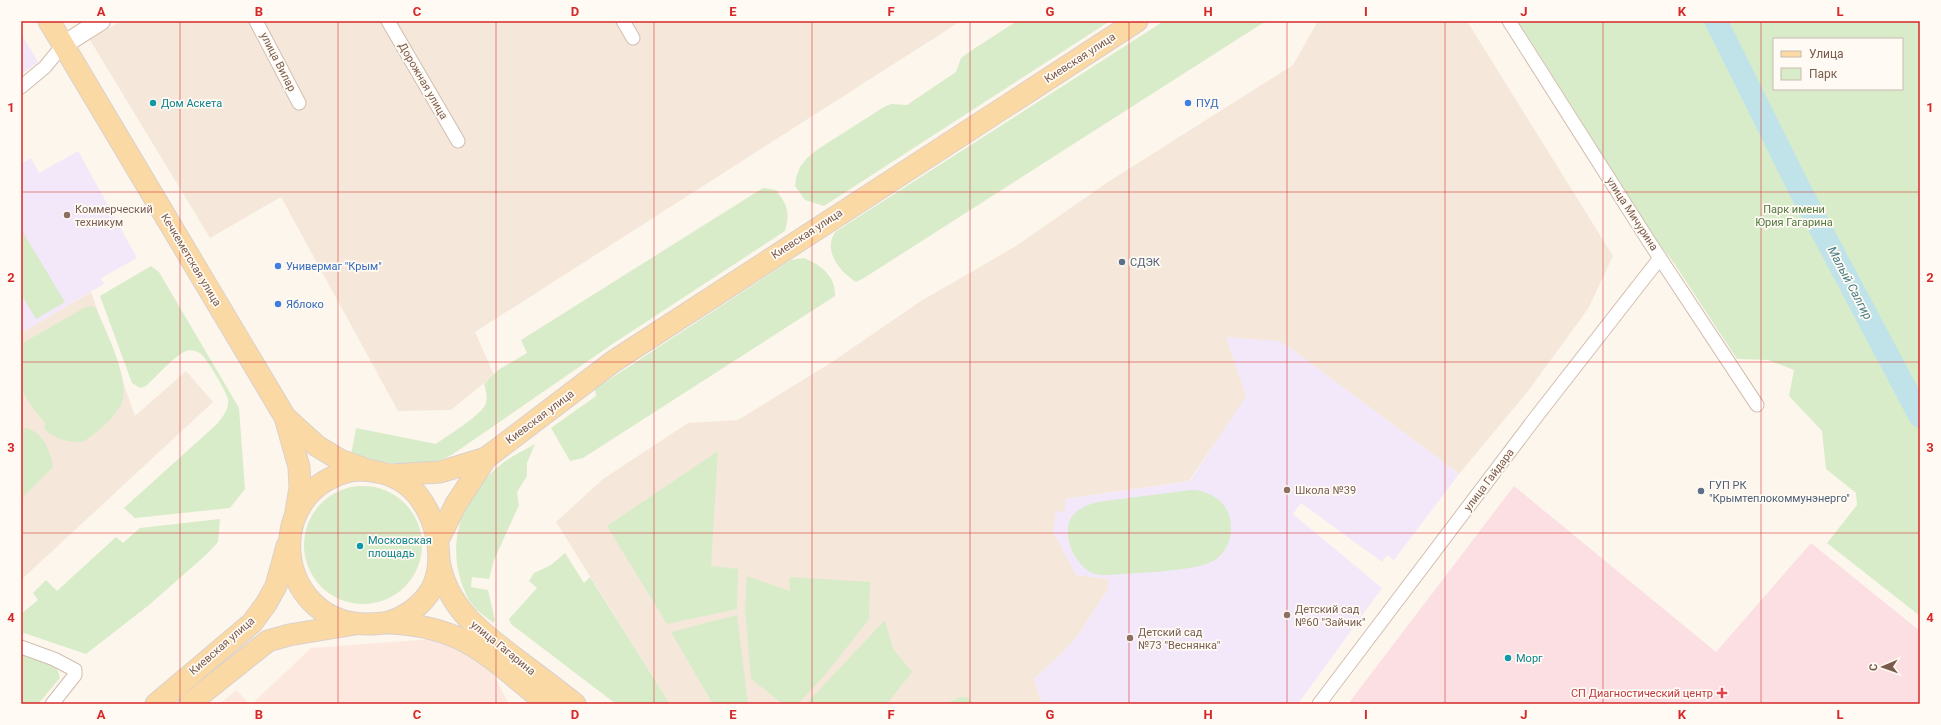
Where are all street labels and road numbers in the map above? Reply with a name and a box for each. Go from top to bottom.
street label: улица Вилар [258,30,298,94]
street label: Киевская улица [1042,30,1118,86]
street label: Дорожная улица [396,40,450,122]
street label: улица Мичурина [1603,175,1661,253]
street label: Киевская улица [769,206,845,262]
street label: Кечкеметская улица [158,211,224,309]
street label: Киевская улица [503,387,577,447]
street label: улица Гайдара [1461,446,1517,514]
street label: Киевская улица [187,614,257,678]
street label: улица Гагарина [468,618,538,678]

